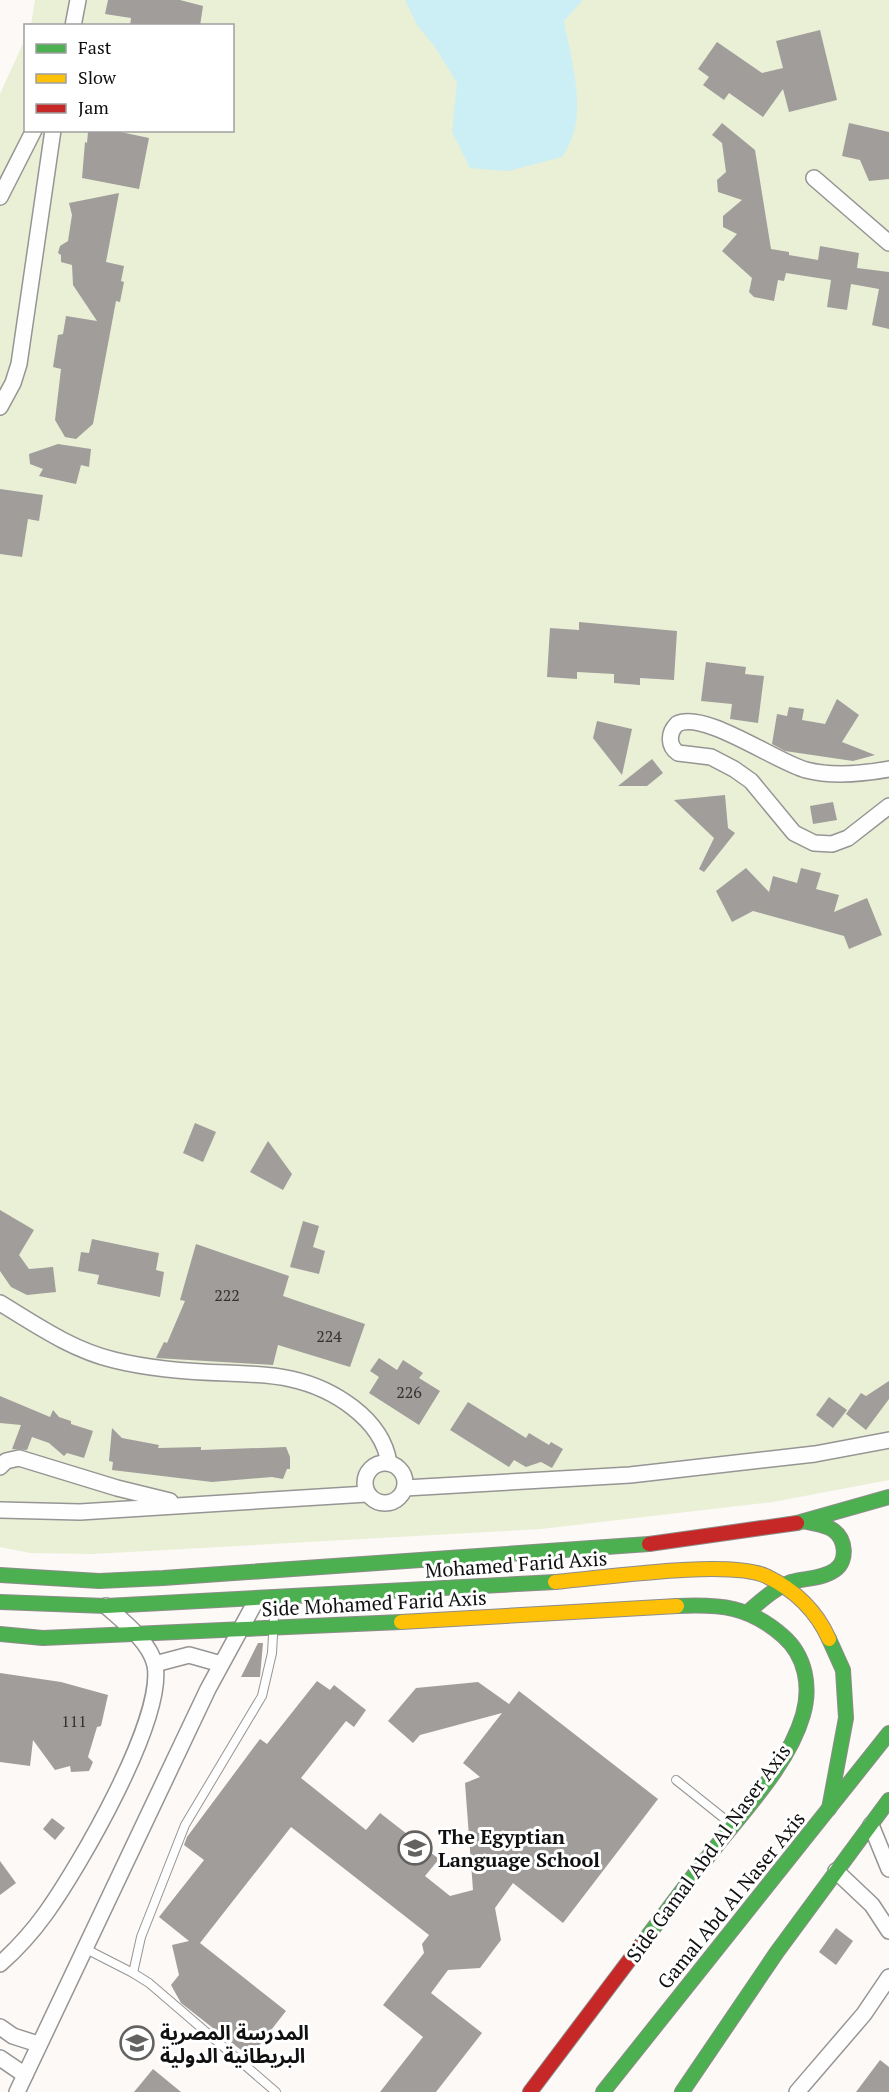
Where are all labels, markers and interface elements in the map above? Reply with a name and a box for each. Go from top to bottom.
legend [24,24,234,132]
text: Fast [78,35,112,59]
text: Slow [78,65,117,89]
text: Jam [78,95,109,119]
house number: 222 [214,1284,240,1306]
house number: 224 [316,1325,342,1347]
house number: 226 [396,1381,422,1403]
street label: Mohamed Farid Axis [424,1544,608,1584]
street label: Side Mohamed Farid Axis [261,1584,487,1622]
house number: 111 [61,1710,87,1732]
street label: Side Gamal Abd Al Naser Axis [621,1739,795,1967]
street label: Gamal Abd Al Naser Axis [652,1806,810,1994]
place label: The Egyptian Language School [438,1823,600,1873]
school or university icon: The Egyptian Language School [397,1830,433,1866]
place label: المدرسة المصرية البريطانية الدولية [160,2019,309,2069]
school or university icon: المدرسة المصرية البريطانية الدولية [119,2025,155,2061]

